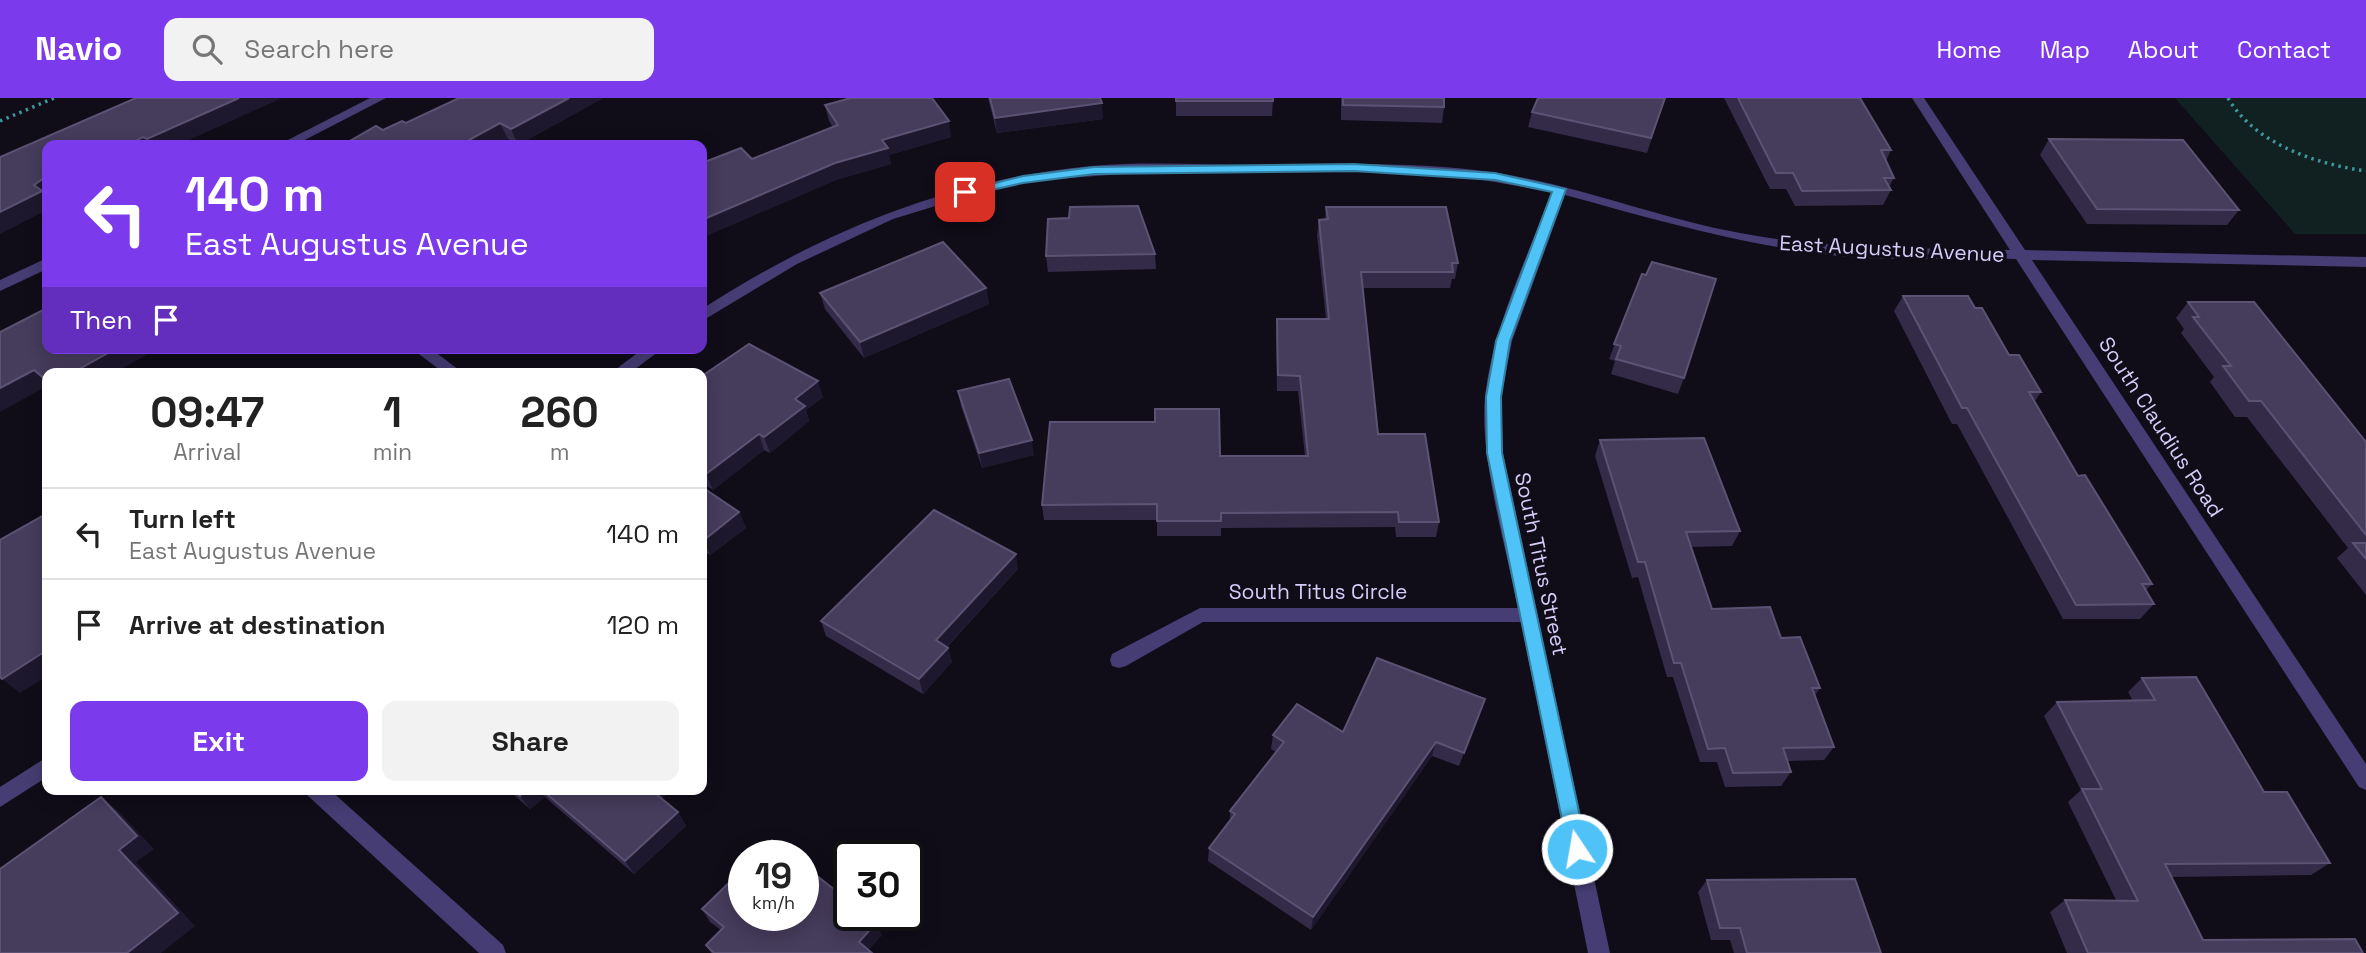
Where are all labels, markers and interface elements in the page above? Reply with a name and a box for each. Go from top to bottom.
search box [164,18,654,81]
text: Navio [35,28,122,70]
icon: search [188,30,226,68]
text: Search here [244,32,394,66]
text: Home [1936,34,2002,65]
text: Map [2040,34,2090,65]
text: About [2128,34,2199,65]
text: Contact [2237,34,2331,65]
pin [935,162,995,222]
text: 140 m [185,163,324,225]
icon: left [70,168,161,259]
icon: arrive [946,173,984,211]
text: East Augustus Avenue [185,224,529,264]
street label: East Augustus Avenue [1779,229,2005,268]
icon: arrive [147,301,185,339]
text: Then [70,303,133,337]
street label: South Claudius Road [2093,332,2230,522]
text: 09:47 [150,386,264,439]
text: 1 [383,386,402,439]
text: 260 [521,386,599,439]
text: Arrival [173,437,242,467]
text: min [373,437,412,467]
text: m [550,437,569,467]
street label: South Titus Street [1509,470,1574,658]
text: Turn left [129,502,236,536]
icon: left [70,515,108,553]
text: 140 m [606,517,679,551]
text: East Augustus Avenue [129,536,376,566]
street label: South Titus Circle [1229,578,1407,605]
icon: arrive [70,606,108,644]
text: Arrive at destination [129,608,386,642]
text: 120 m [607,608,679,642]
button: Exit [70,701,368,781]
button: Share [382,701,679,781]
position arrow [1540,812,1614,886]
speed limit sign: 30 [833,840,924,931]
text: 19 [755,854,792,898]
text: km/h [752,891,795,914]

